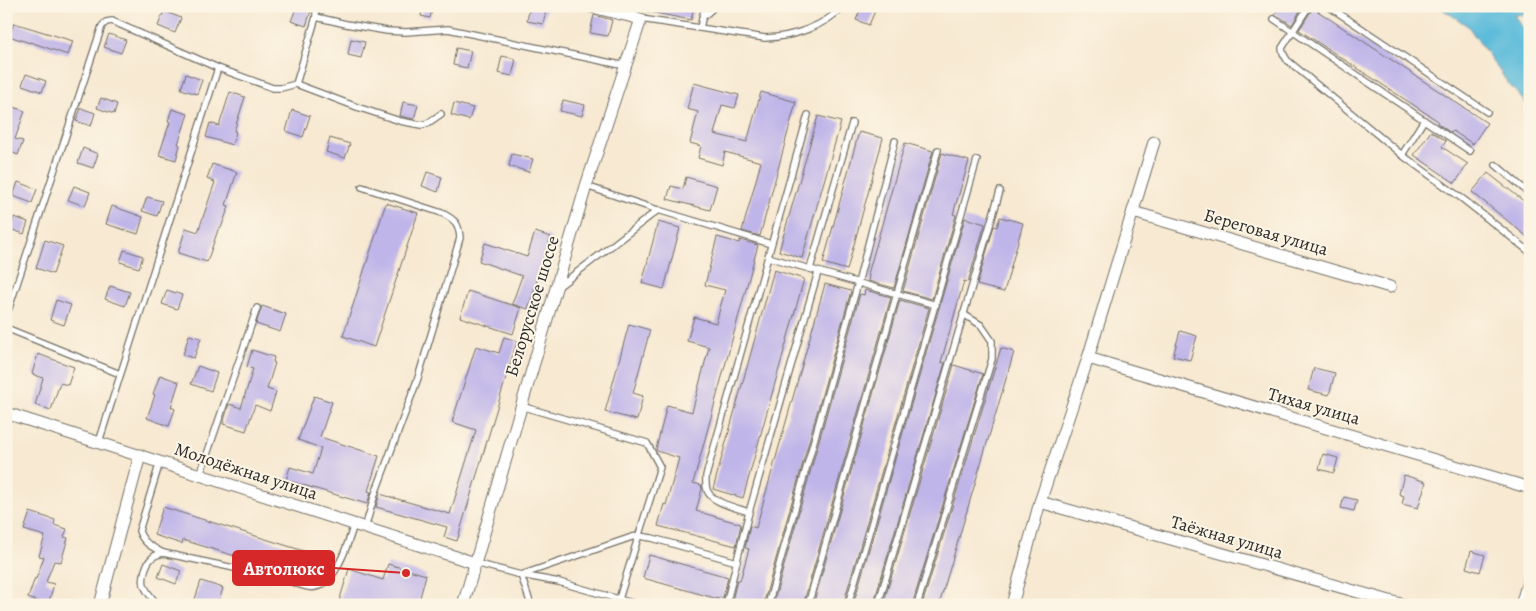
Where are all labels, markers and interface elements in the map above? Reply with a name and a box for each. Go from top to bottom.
street label: Береговая улица [1201,203,1332,261]
street label: Белорусское шоссе [499,233,565,379]
street label: Тихая улица [1265,381,1364,431]
street label: Молодёжная улица [171,437,321,506]
street label: Таёжная улица [1168,510,1287,565]
callout: Автолюкс [233,551,334,585]
text: Автолюкс [242,556,325,582]

